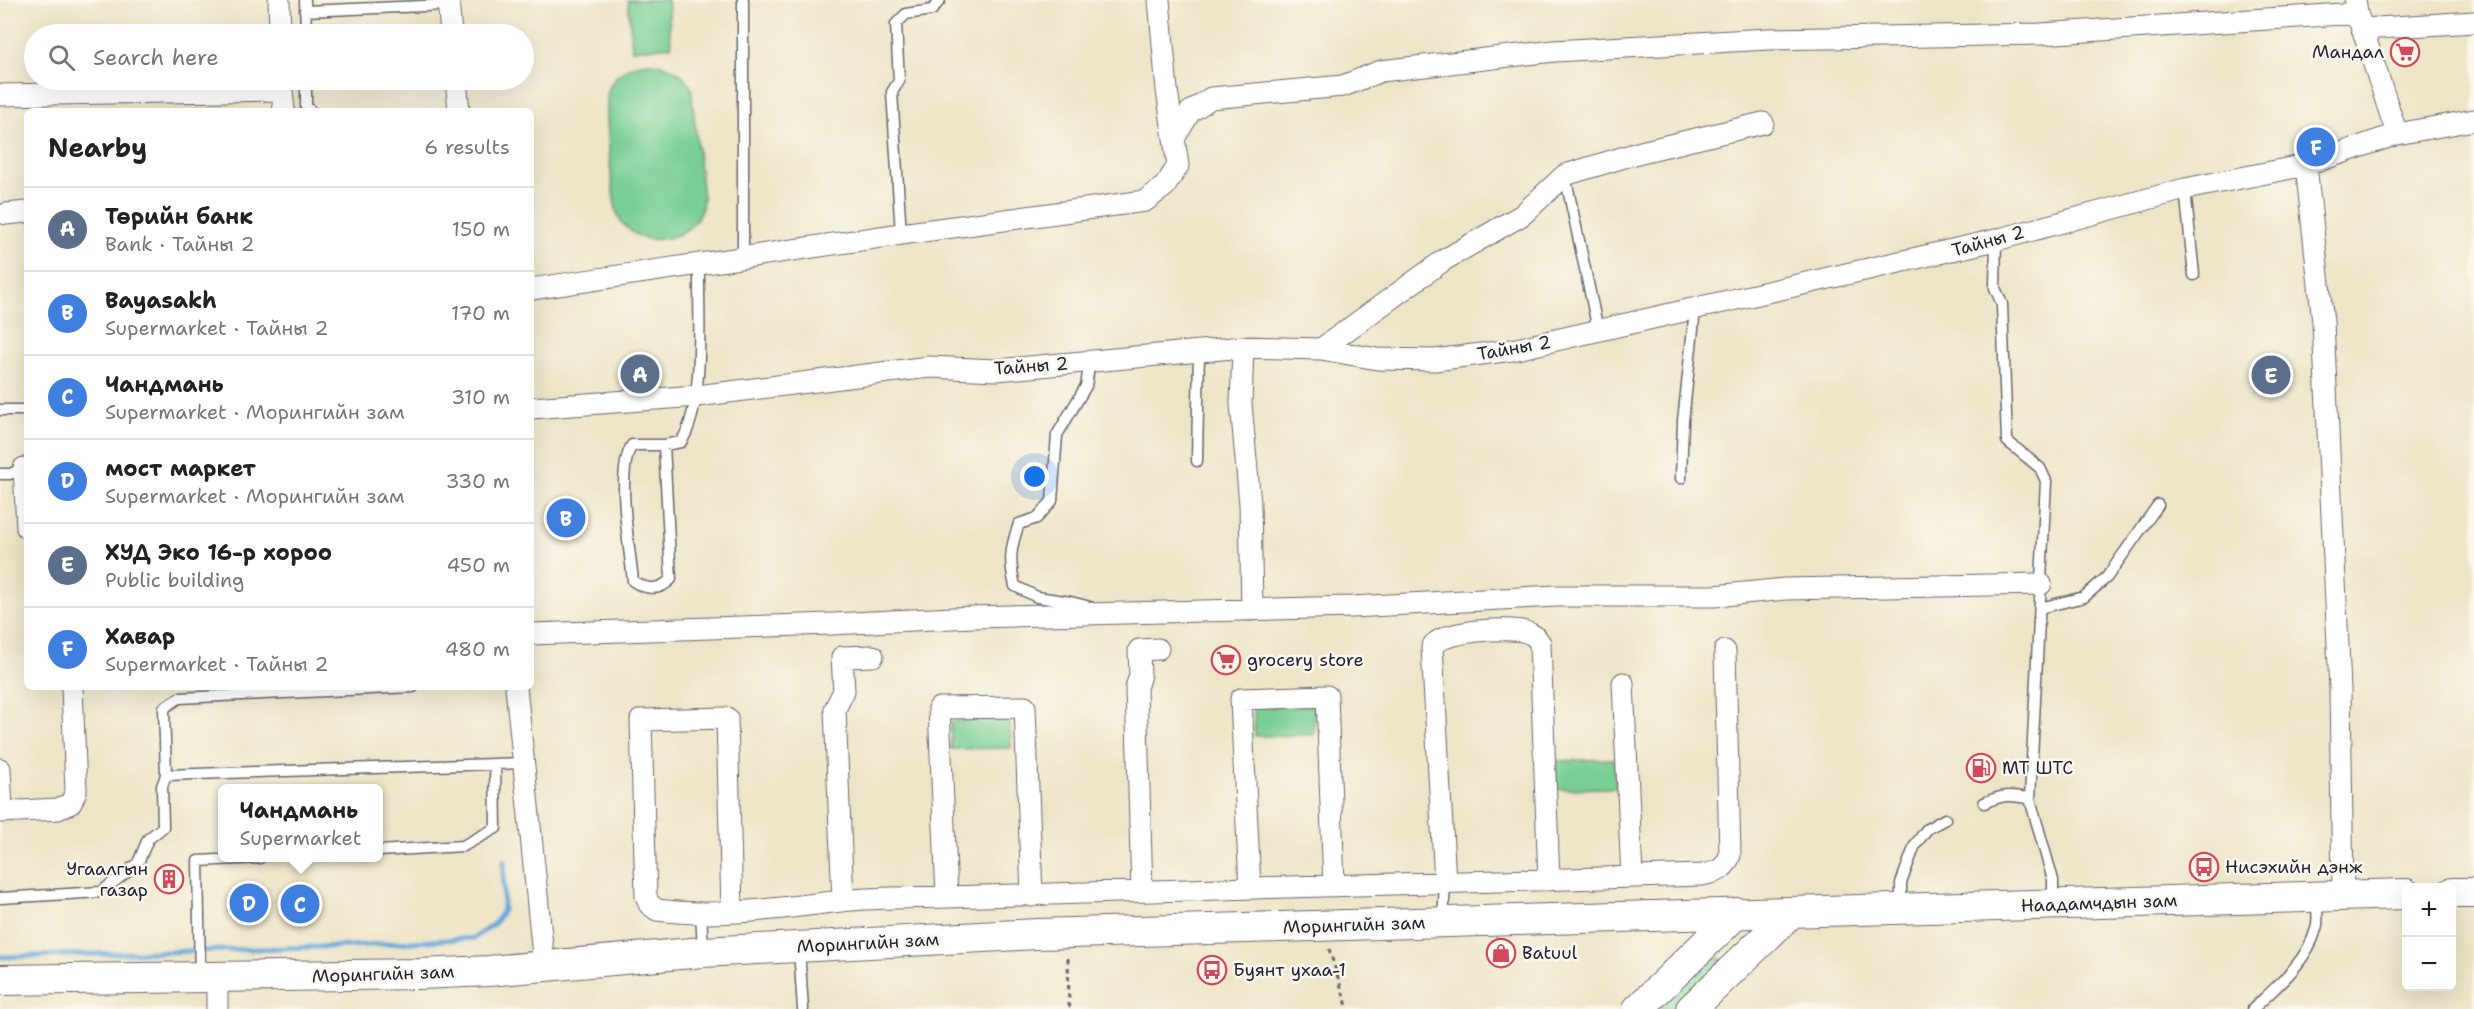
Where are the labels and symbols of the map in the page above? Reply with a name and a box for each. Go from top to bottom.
supermarket icon: Мандал [2389,36,2421,68]
place label: Мандал [2312,40,2384,64]
pin: F [2296,124,2336,170]
street label: Тайны 2 [1949,220,2027,262]
street label: Тайны 2 [1475,330,1553,366]
street label: Тайны 2 [993,351,1069,381]
pin: A [620,352,660,397]
pin: E [2252,352,2290,398]
your location [1020,462,1049,491]
pin: B [546,496,586,540]
supermarket icon: grocery store [1210,644,1242,676]
place label: grocery store [1247,648,1364,672]
fuel station icon: MT ШТС [1965,752,1997,784]
place label: MT ШТС [2002,756,2073,780]
bus stop icon: Нисэхийн дэнж [2188,851,2220,883]
place label: Нисэхийн дэнж [2225,855,2363,879]
place label: Угаалгын газар [66,857,148,902]
building icon: Угаалгын газар [153,863,185,895]
pin: D [230,880,268,926]
pin: C [280,882,320,926]
street label: Наадамчдын зам [2020,888,2178,918]
street label: Морингийн зам [1282,911,1426,939]
street label: Морингийн зам [796,927,940,959]
shop icon: Batuul [1485,937,1517,969]
place label: Batuul [1522,941,1578,965]
bus stop icon: Буянт ухаа-1 [1196,954,1228,986]
place label: Буянт ухаа-1 [1233,958,1346,982]
street label: Морингийн зам [311,960,455,988]

